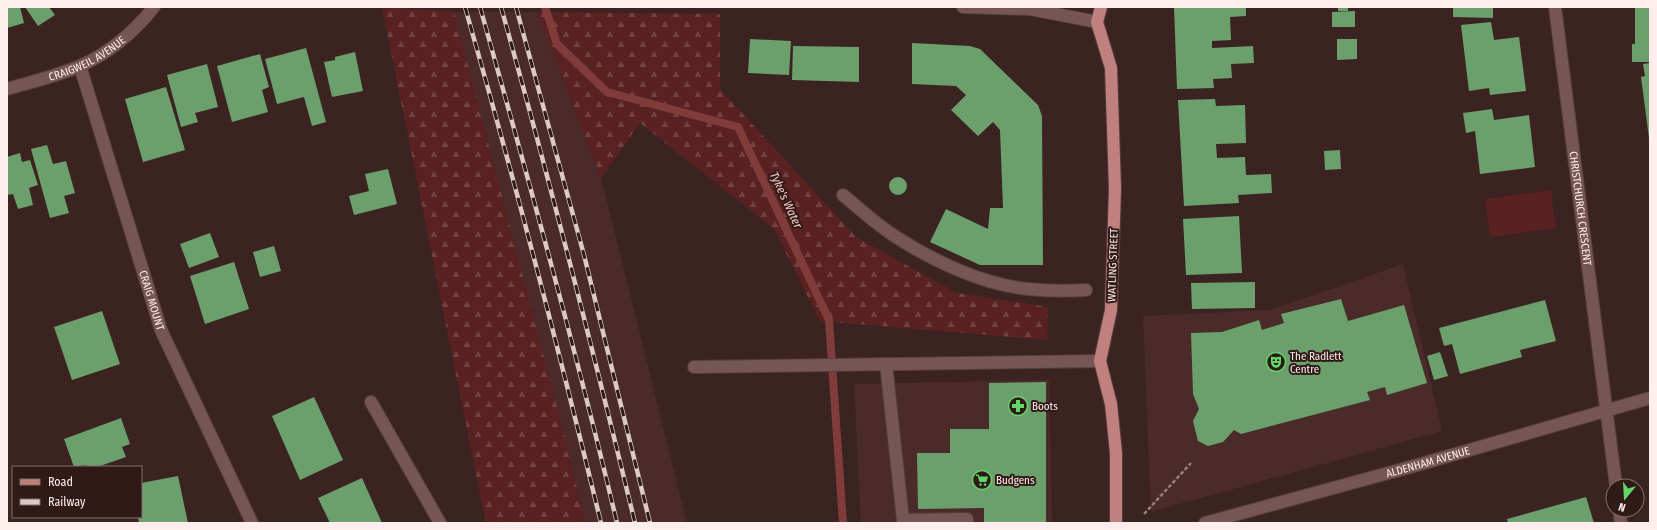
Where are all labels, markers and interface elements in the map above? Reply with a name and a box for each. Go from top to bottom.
street label: CRAIGWEIL AVENUE [47,33,128,83]
street label: CHRISTCHURCH CRESCENT [1567,150,1594,267]
water label: Tyke's Water [767,170,806,231]
street label: WATLING STREET [1105,227,1121,302]
street label: CRAIG MOUNT [137,269,167,333]
place label: The Radlett Centre [1290,350,1342,376]
theatre icon: The Radlett Centre [1265,351,1287,373]
pharmacy icon: Boots [1007,395,1029,417]
place label: Boots [1032,400,1058,413]
street label: ALDENHAM AVENUE [1384,444,1471,480]
legend [12,466,142,518]
supermarket icon: Budgens [971,469,993,491]
place label: Budgens [996,474,1035,487]
text: Road [48,475,73,489]
north arrow [1605,478,1645,518]
text: Railway [48,495,86,509]
text: N [1617,500,1627,514]

